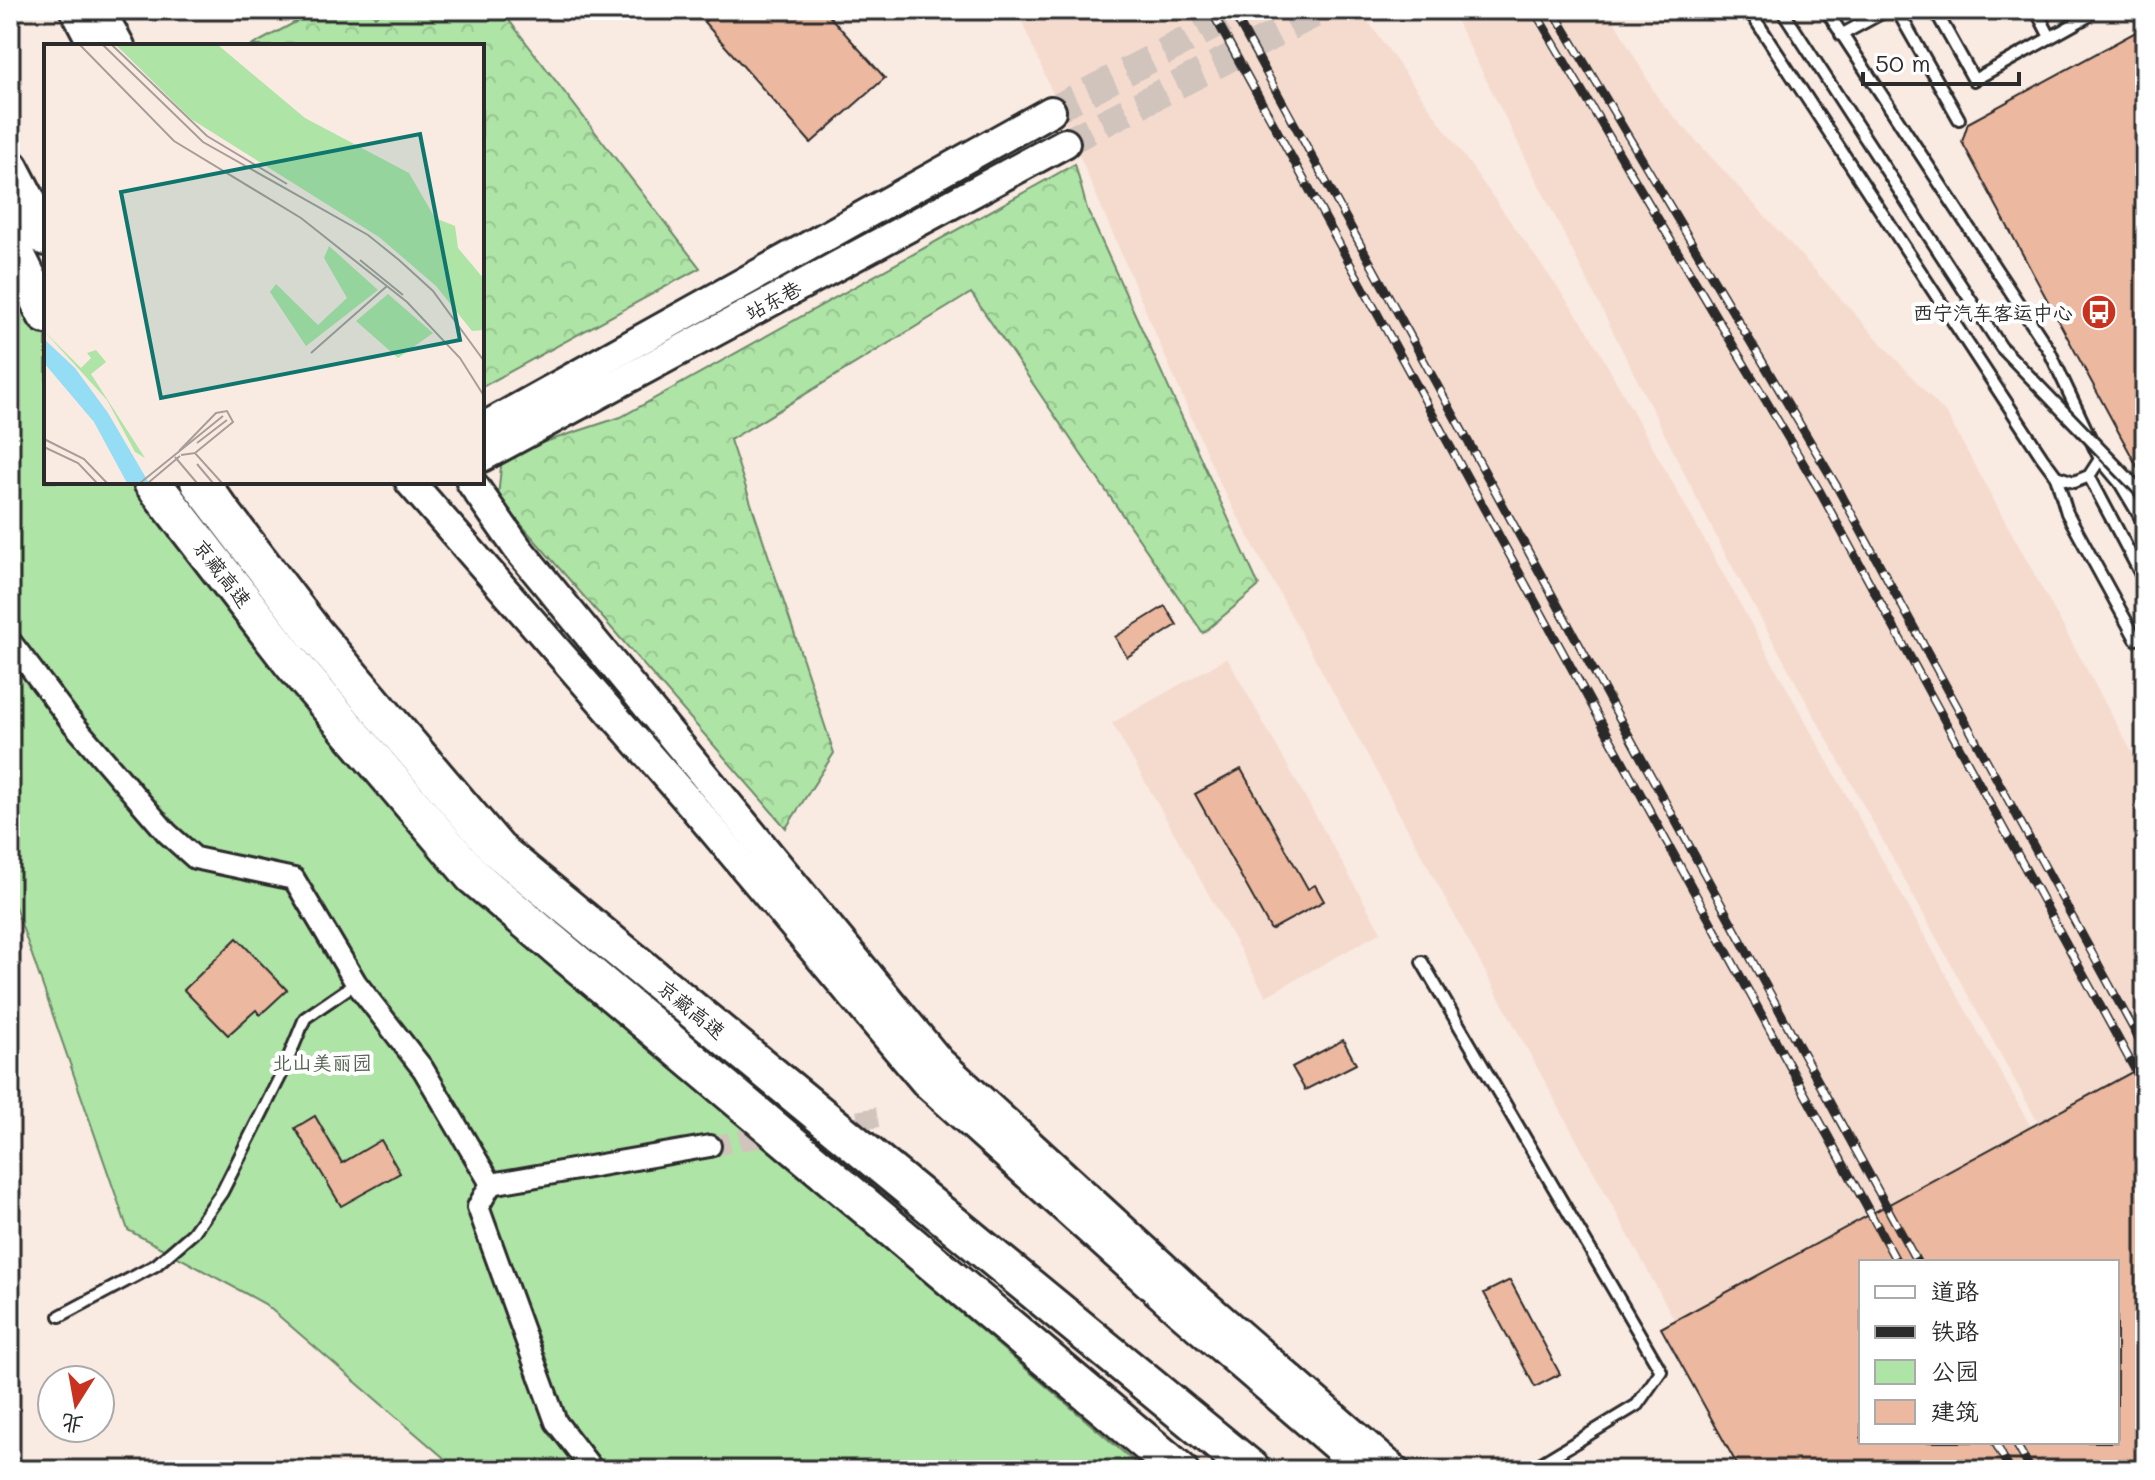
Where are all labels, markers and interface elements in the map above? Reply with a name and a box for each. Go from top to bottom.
scale bar [1863,36,2019,86]
inset map [44,44,484,484]
text: 50 m [1875,47,1931,78]
street label: 站东巷 [740,274,806,326]
bus stop icon: 西宁汽车客运中心 [2080,293,2118,331]
place label: 西宁汽车客运中心 [1913,299,2073,325]
street label: 京藏高速 [188,533,258,613]
street label: 京藏高速 [653,974,731,1044]
park label: 北山美丽园 [272,1049,372,1075]
legend [1859,1260,2119,1444]
text: 道路 [1931,1275,1979,1306]
text: 铁路 [1931,1315,1979,1346]
text: 公园 [1931,1355,1979,1386]
north arrow [36,1364,116,1444]
text: 建筑 [1931,1395,1979,1426]
text: 北 [59,1408,86,1440]

